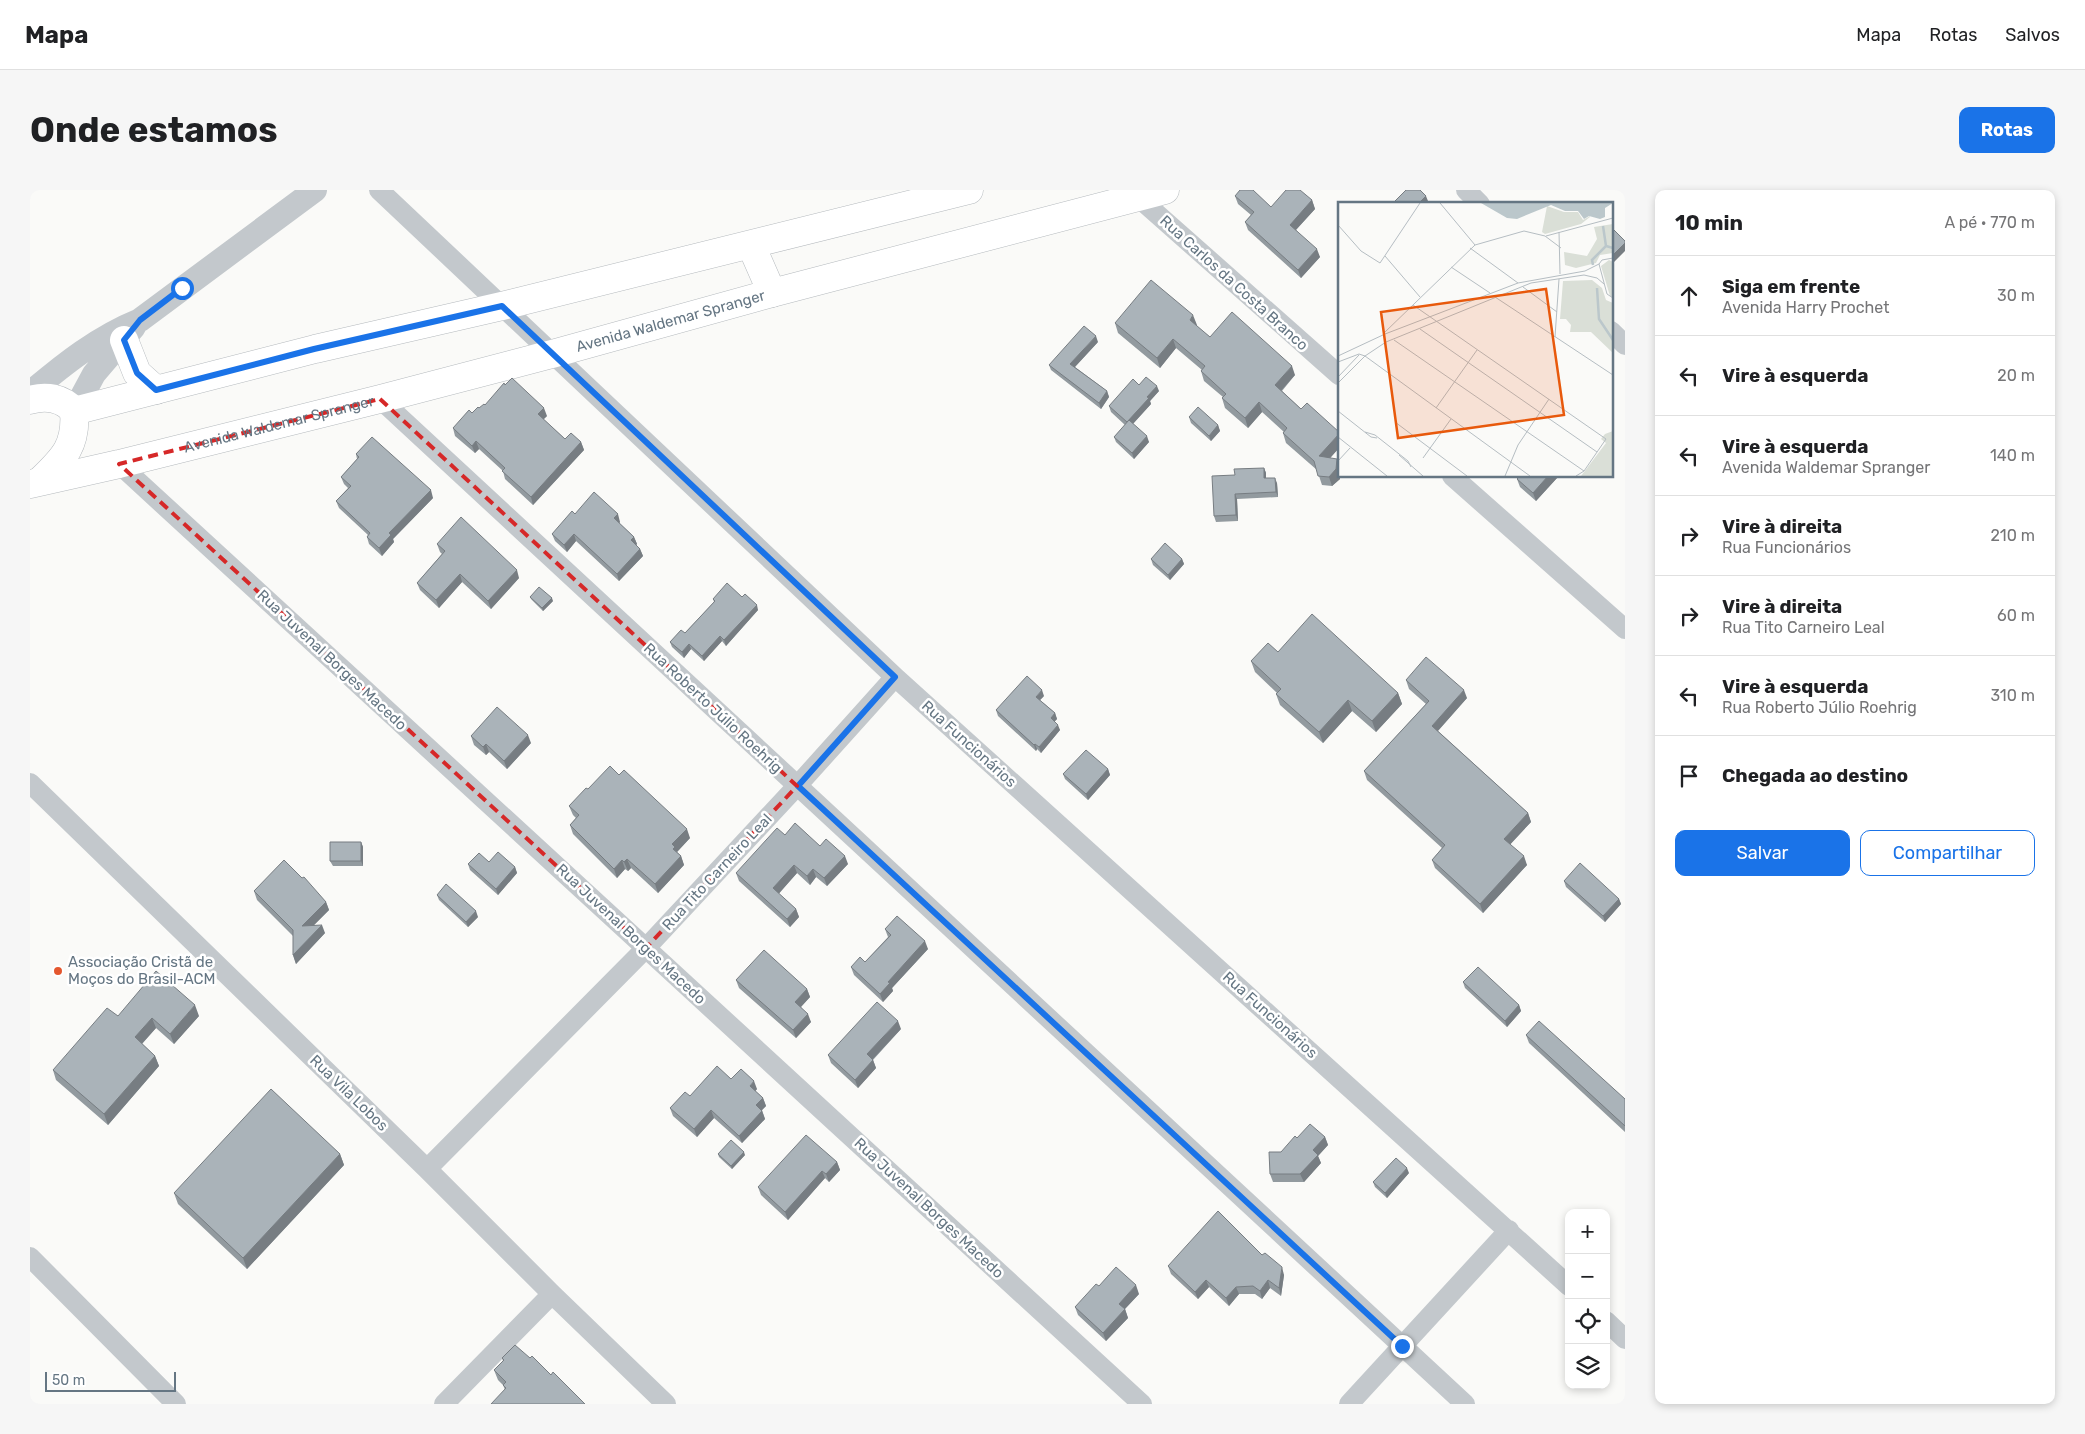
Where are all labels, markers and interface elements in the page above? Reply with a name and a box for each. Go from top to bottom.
text: Mapa [25,21,88,49]
text: Mapa [1856,24,1901,46]
text: Rotas [1929,24,1977,46]
text: Salvos [2005,24,2060,46]
button: Rotas [1959,107,2055,153]
text: Onde estamos [30,109,278,151]
inset map [1338,202,1612,478]
text: 10 min [1675,210,1743,235]
street label: Rua Carlos da Costa Branco [1156,212,1312,354]
text: A pé · 770 m [1944,213,2035,232]
text: Siga em frente [1722,275,1860,298]
route start [171,277,194,300]
icon: ahead [1675,282,1703,310]
street label: Avenida Waldemar Spranger [574,286,767,356]
text: 30 m [1997,286,2035,305]
text: Avenida Harry Prochet [1722,298,1889,317]
icon: left [1675,362,1703,390]
text: Vire à esquerda [1722,364,1869,387]
text: 20 m [1997,366,2035,385]
street label: Avenida Waldemar Spranger [182,392,376,457]
text: Vire à esquerda [1722,435,1869,458]
icon: left [1675,442,1703,470]
text: 140 m [1990,446,2035,465]
text: Avenida Waldemar Spranger [1722,458,1930,477]
text: Vire à direita [1722,515,1842,538]
icon: right [1675,522,1703,550]
text: 210 m [1990,526,2035,545]
text: Rua Funcionários [1722,538,1851,557]
street label: Rua Juvenal Borges Macedo [254,586,410,734]
text: Vire à direita [1722,595,1842,618]
icon: right [1675,602,1703,630]
text: 60 m [1997,606,2035,625]
text: Rua Tito Carneiro Leal [1722,618,1885,637]
street label: Rua Roberto Júlio Roehrig [640,639,786,777]
text: Vire à esquerda [1722,675,1869,698]
icon: left [1675,682,1703,710]
text: 310 m [1991,686,2035,705]
street label: Rua Funcionários [918,697,1020,791]
text: Rua Roberto Júlio Roehrig [1722,698,1917,717]
icon: arrive [1675,762,1703,790]
text: Chegada ao destino [1722,764,1908,787]
street label: Rua Tito Carneiro Leal [658,810,776,934]
button: Salvar [1675,830,1850,876]
button: Compartilhar [1860,830,2035,876]
street label: Rua Juvenal Borges Macedo [553,860,709,1008]
place label: Associação Cristã de Moços do Brasil-ACM [68,953,215,988]
marker: Associação Cristã de Moços do Brasil-ACM [52,965,64,977]
street label: Rua Funcionários [1219,968,1321,1062]
street label: Rua Vila Lobos [306,1051,392,1135]
street label: Rua Juvenal Borges Macedo [851,1134,1007,1282]
map controls [1565,1209,1610,1389]
button: + [1565,1209,1610,1254]
button: − [1565,1254,1610,1299]
button: locate [1565,1299,1610,1344]
route end [1391,1335,1414,1358]
button: layers [1565,1344,1610,1389]
scale bar [45,1369,176,1392]
text: 50 m [52,1372,85,1389]

